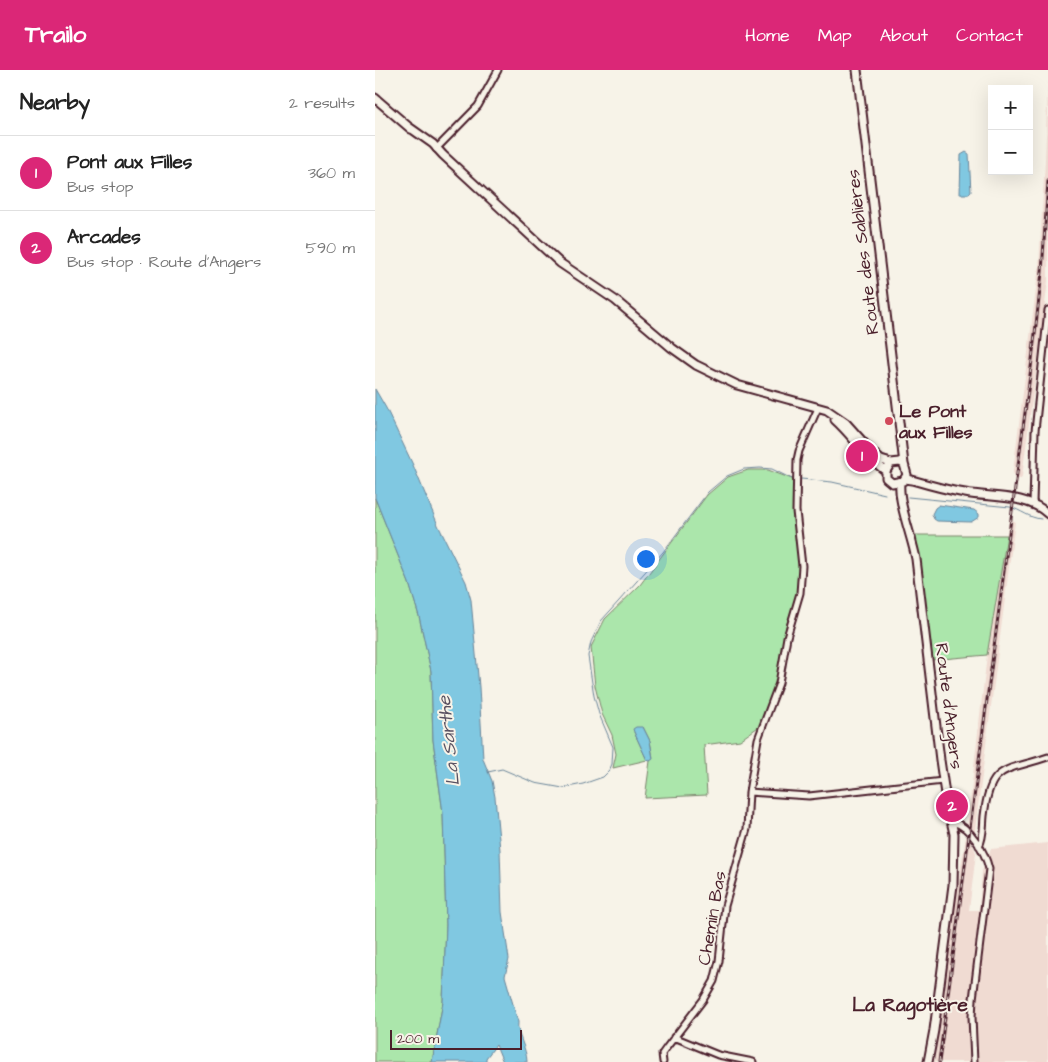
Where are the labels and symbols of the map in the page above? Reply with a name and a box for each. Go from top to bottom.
street label: Route des Sablières [840,168,886,336]
place label: Le Pont aux Filles [898,399,973,445]
marker: Le Pont aux Filles [883,415,895,427]
pin: 1 [846,437,878,475]
your location [633,546,659,572]
street label: Route d'Angers [928,641,969,771]
water label: La Sarthe [431,693,467,787]
pin: 2 [936,787,968,825]
street label: Chemin Bas [691,869,733,967]
district label: La Ragotière [852,992,969,1020]
scale bar [390,1027,523,1050]

